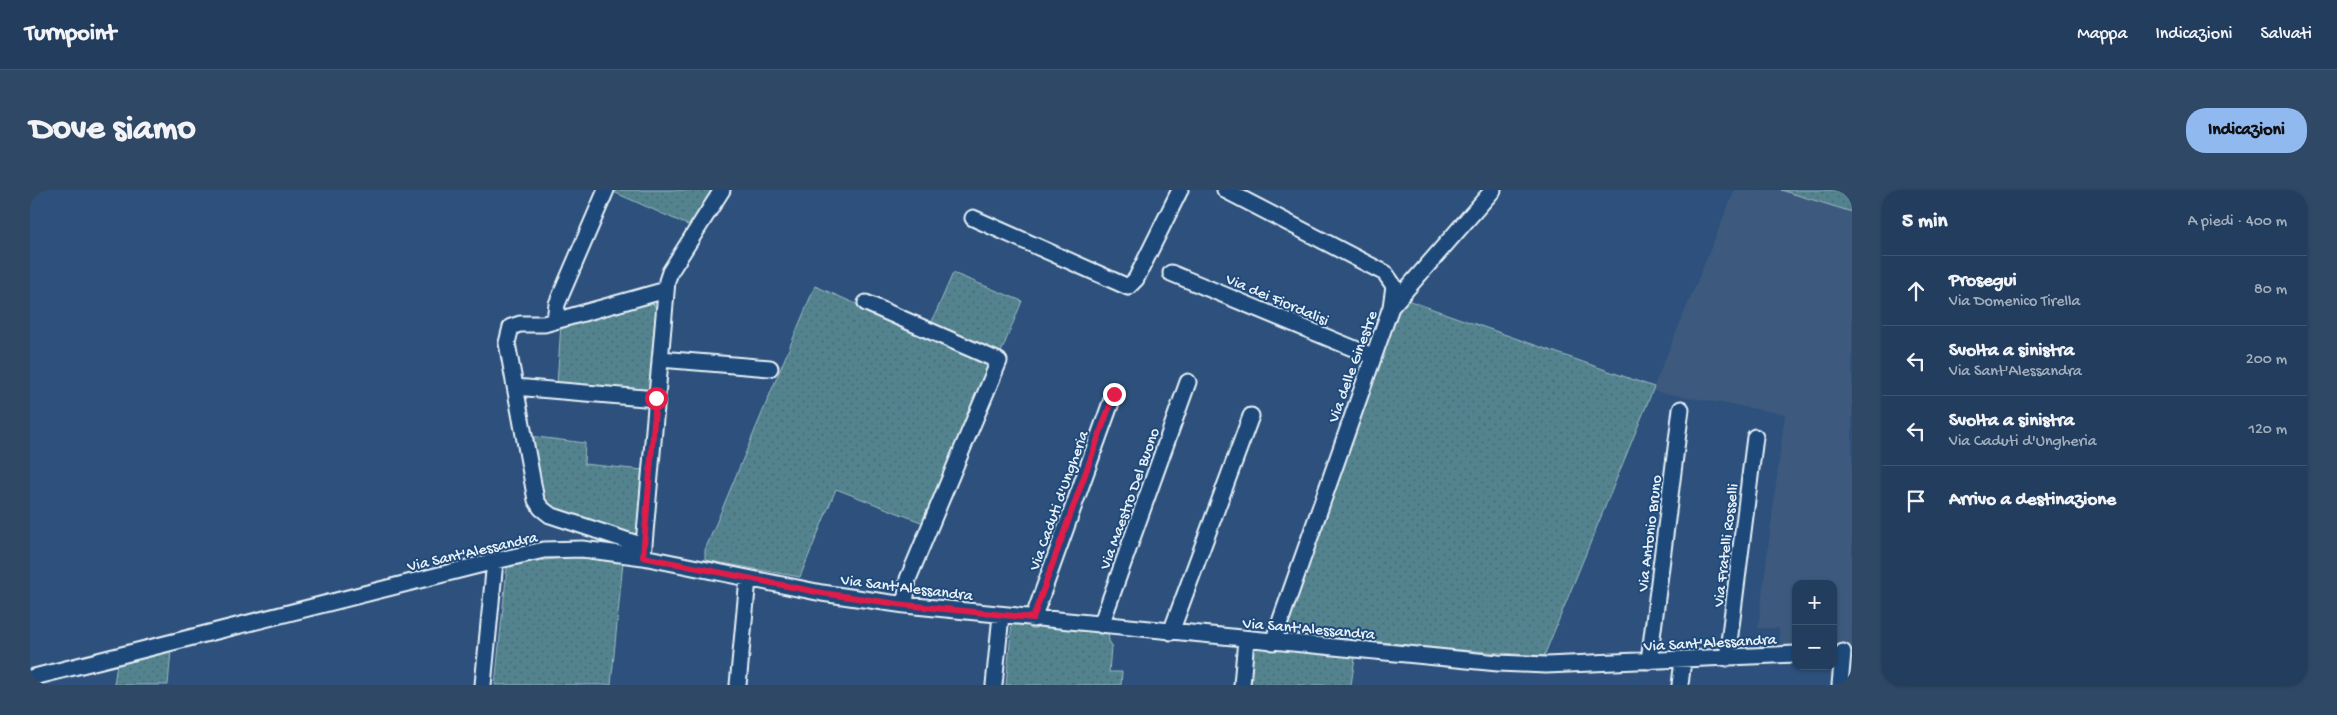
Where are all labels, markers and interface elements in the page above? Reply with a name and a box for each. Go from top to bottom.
text: Turnpoint [25,20,116,49]
text: Mappa [2077,24,2127,45]
text: Indicazioni [2155,24,2233,45]
text: Salvati [2261,24,2312,45]
button: Indicazioni [2186,108,2307,153]
text: Dove siamo [30,110,196,151]
text: 5 min [1902,210,1947,235]
text: A piedi · 400 m [2188,213,2287,232]
text: Prosegui [1949,270,2017,293]
street label: Via dei Fiordalisi [1221,271,1331,331]
icon: ahead [1902,277,1930,305]
text: 80 m [2254,281,2287,300]
text: Via Domenico Tirella [1949,293,2080,312]
street label: Via delle Ginestre [1325,308,1384,427]
text: Svolta a sinistra [1949,340,2074,363]
icon: left [1902,347,1930,375]
text: 200 m [2246,351,2287,370]
text: Via Sant'Alessandra [1949,363,2082,382]
route end [1103,383,1126,406]
route start [645,387,668,410]
text: Svolta a sinistra [1949,410,2074,433]
icon: left [1902,417,1930,445]
text: 120 m [2248,421,2287,440]
street label: Via Maestro Del Buono [1096,426,1166,574]
street label: Via Caduti d'Ungheria [1026,428,1095,575]
text: Via Caduti d'Ungheria [1949,433,2097,452]
street label: Via Antonio Bruno [1635,474,1668,594]
street label: Via Fratelli Rosselli [1710,483,1744,609]
icon: arrive [1902,487,1930,515]
text: Arrivo a destinazione [1949,489,2116,512]
street label: Via Sant'Alessandra [405,529,541,578]
street label: Via Sant'Alessandra [838,572,975,607]
map controls [1792,580,1837,670]
button: + [1792,580,1837,625]
street label: Via Sant'Alessandra [1241,615,1377,646]
button: − [1792,625,1837,670]
street label: Via Sant'Alessandra [1642,631,1778,658]

